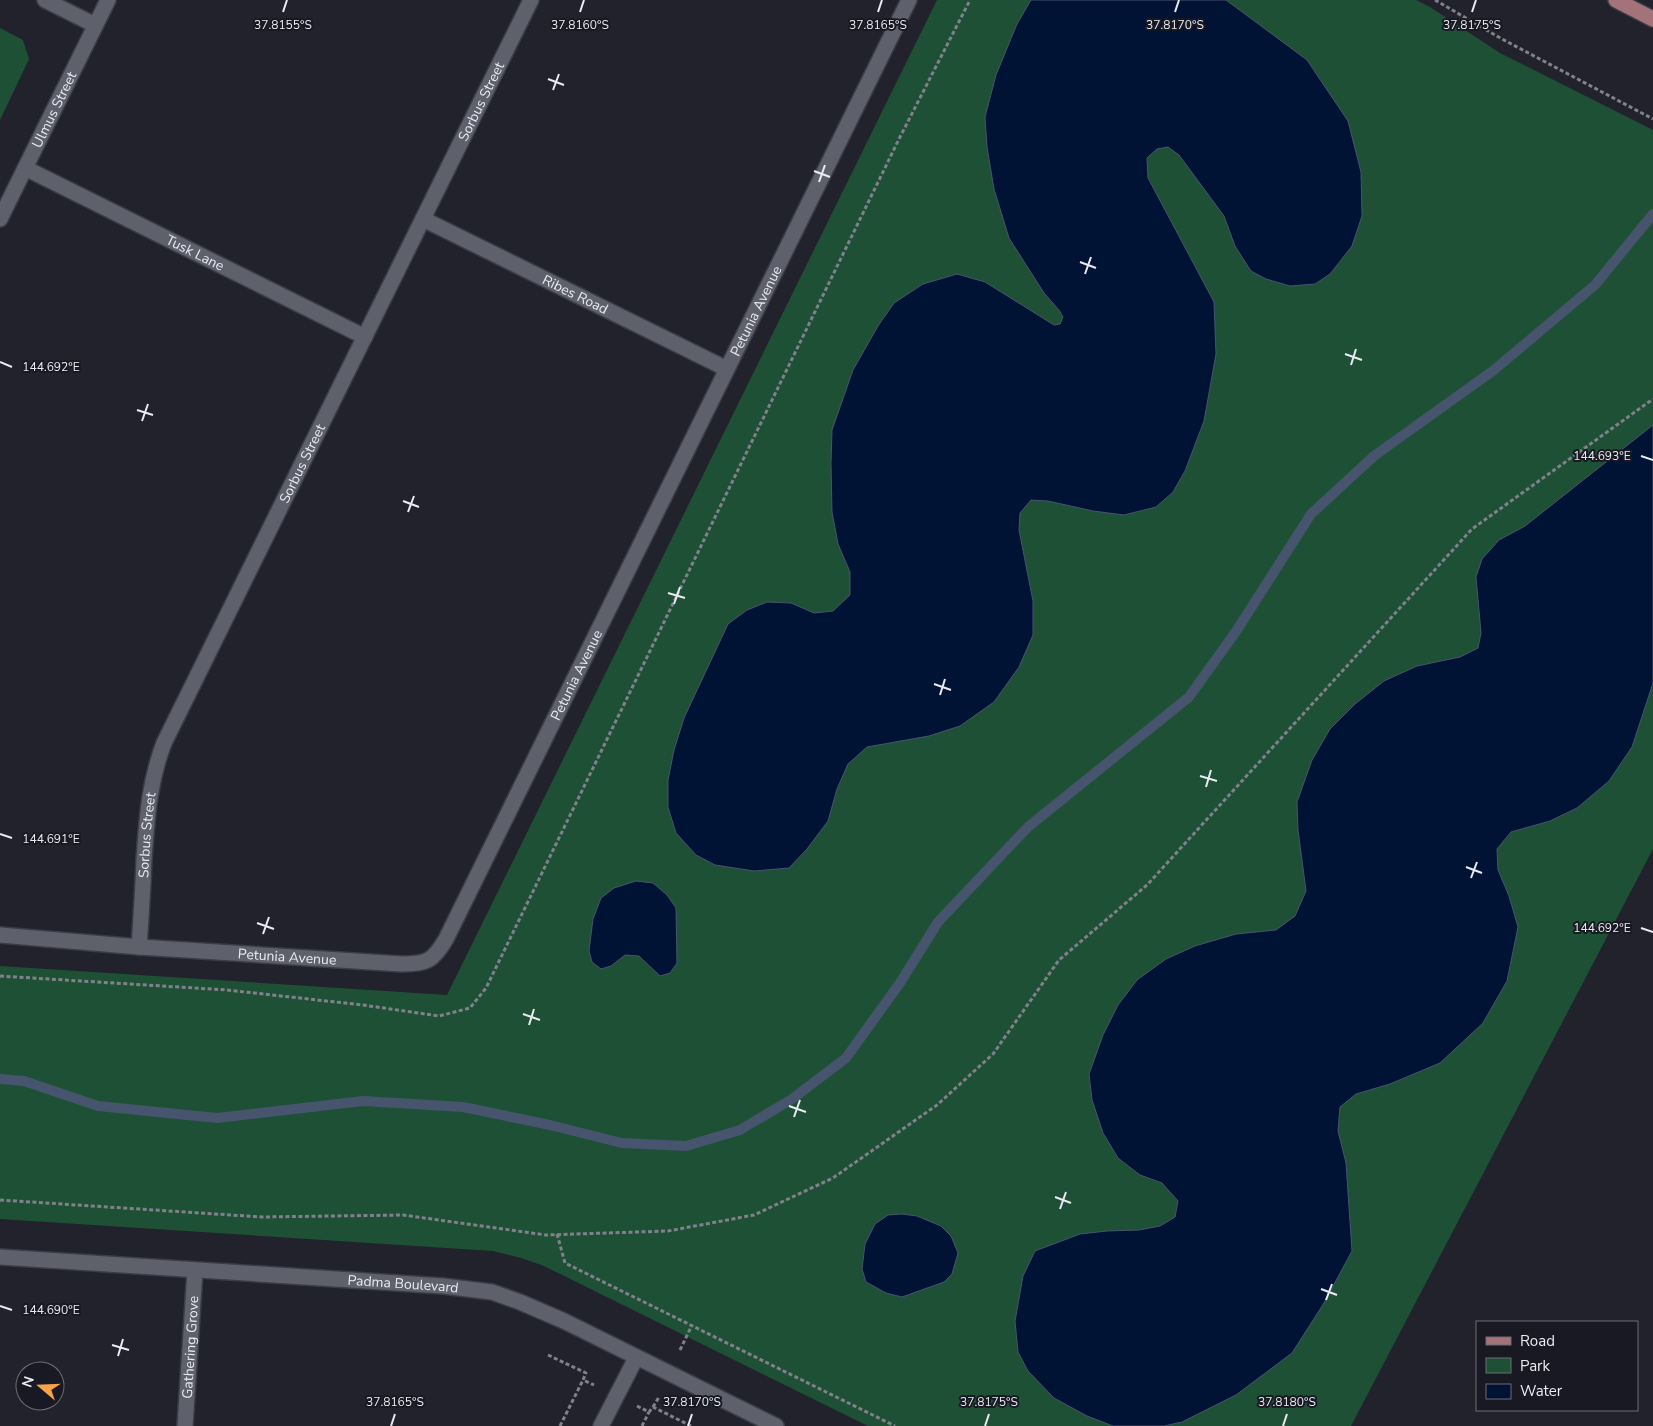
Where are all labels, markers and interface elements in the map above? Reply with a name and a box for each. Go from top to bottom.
text: 37.8155°S [254,17,312,33]
text: 37.8160°S [551,17,609,33]
text: 37.8165°S [849,17,907,33]
text: 37.8170°S [1146,17,1204,33]
text: 37.8175°S [1443,17,1501,33]
street label: Sorbus Street [454,59,509,144]
street label: Ulmus Street [28,68,81,151]
street label: Tusk Lane [162,230,227,276]
street label: Petunia Avenue [726,263,787,360]
street label: Ribes Road [539,270,611,319]
text: 144.692°E [22,359,80,375]
street label: Sorbus Street [275,421,330,507]
text: 144.693°E [1573,448,1631,464]
street label: Petunia Avenue [546,627,607,724]
street label: Sorbus Street [134,791,161,879]
text: 144.691°E [22,831,80,847]
text: 144.692°E [1573,920,1631,936]
street label: Petunia Avenue [237,944,337,970]
street label: Padma Boulevard [347,1271,460,1298]
street label: Gathering Grove [178,1295,203,1399]
text: 144.690°E [22,1302,80,1318]
legend [1476,1321,1638,1411]
text: Road [1520,1331,1555,1351]
text: Park [1520,1356,1550,1376]
north arrow [15,1361,65,1411]
text: N [17,1374,39,1390]
text: Water [1520,1381,1563,1401]
text: 37.8165°S [366,1394,424,1410]
text: 37.8170°S [663,1394,721,1410]
text: 37.8175°S [960,1394,1018,1410]
text: 37.8180°S [1258,1394,1316,1410]

